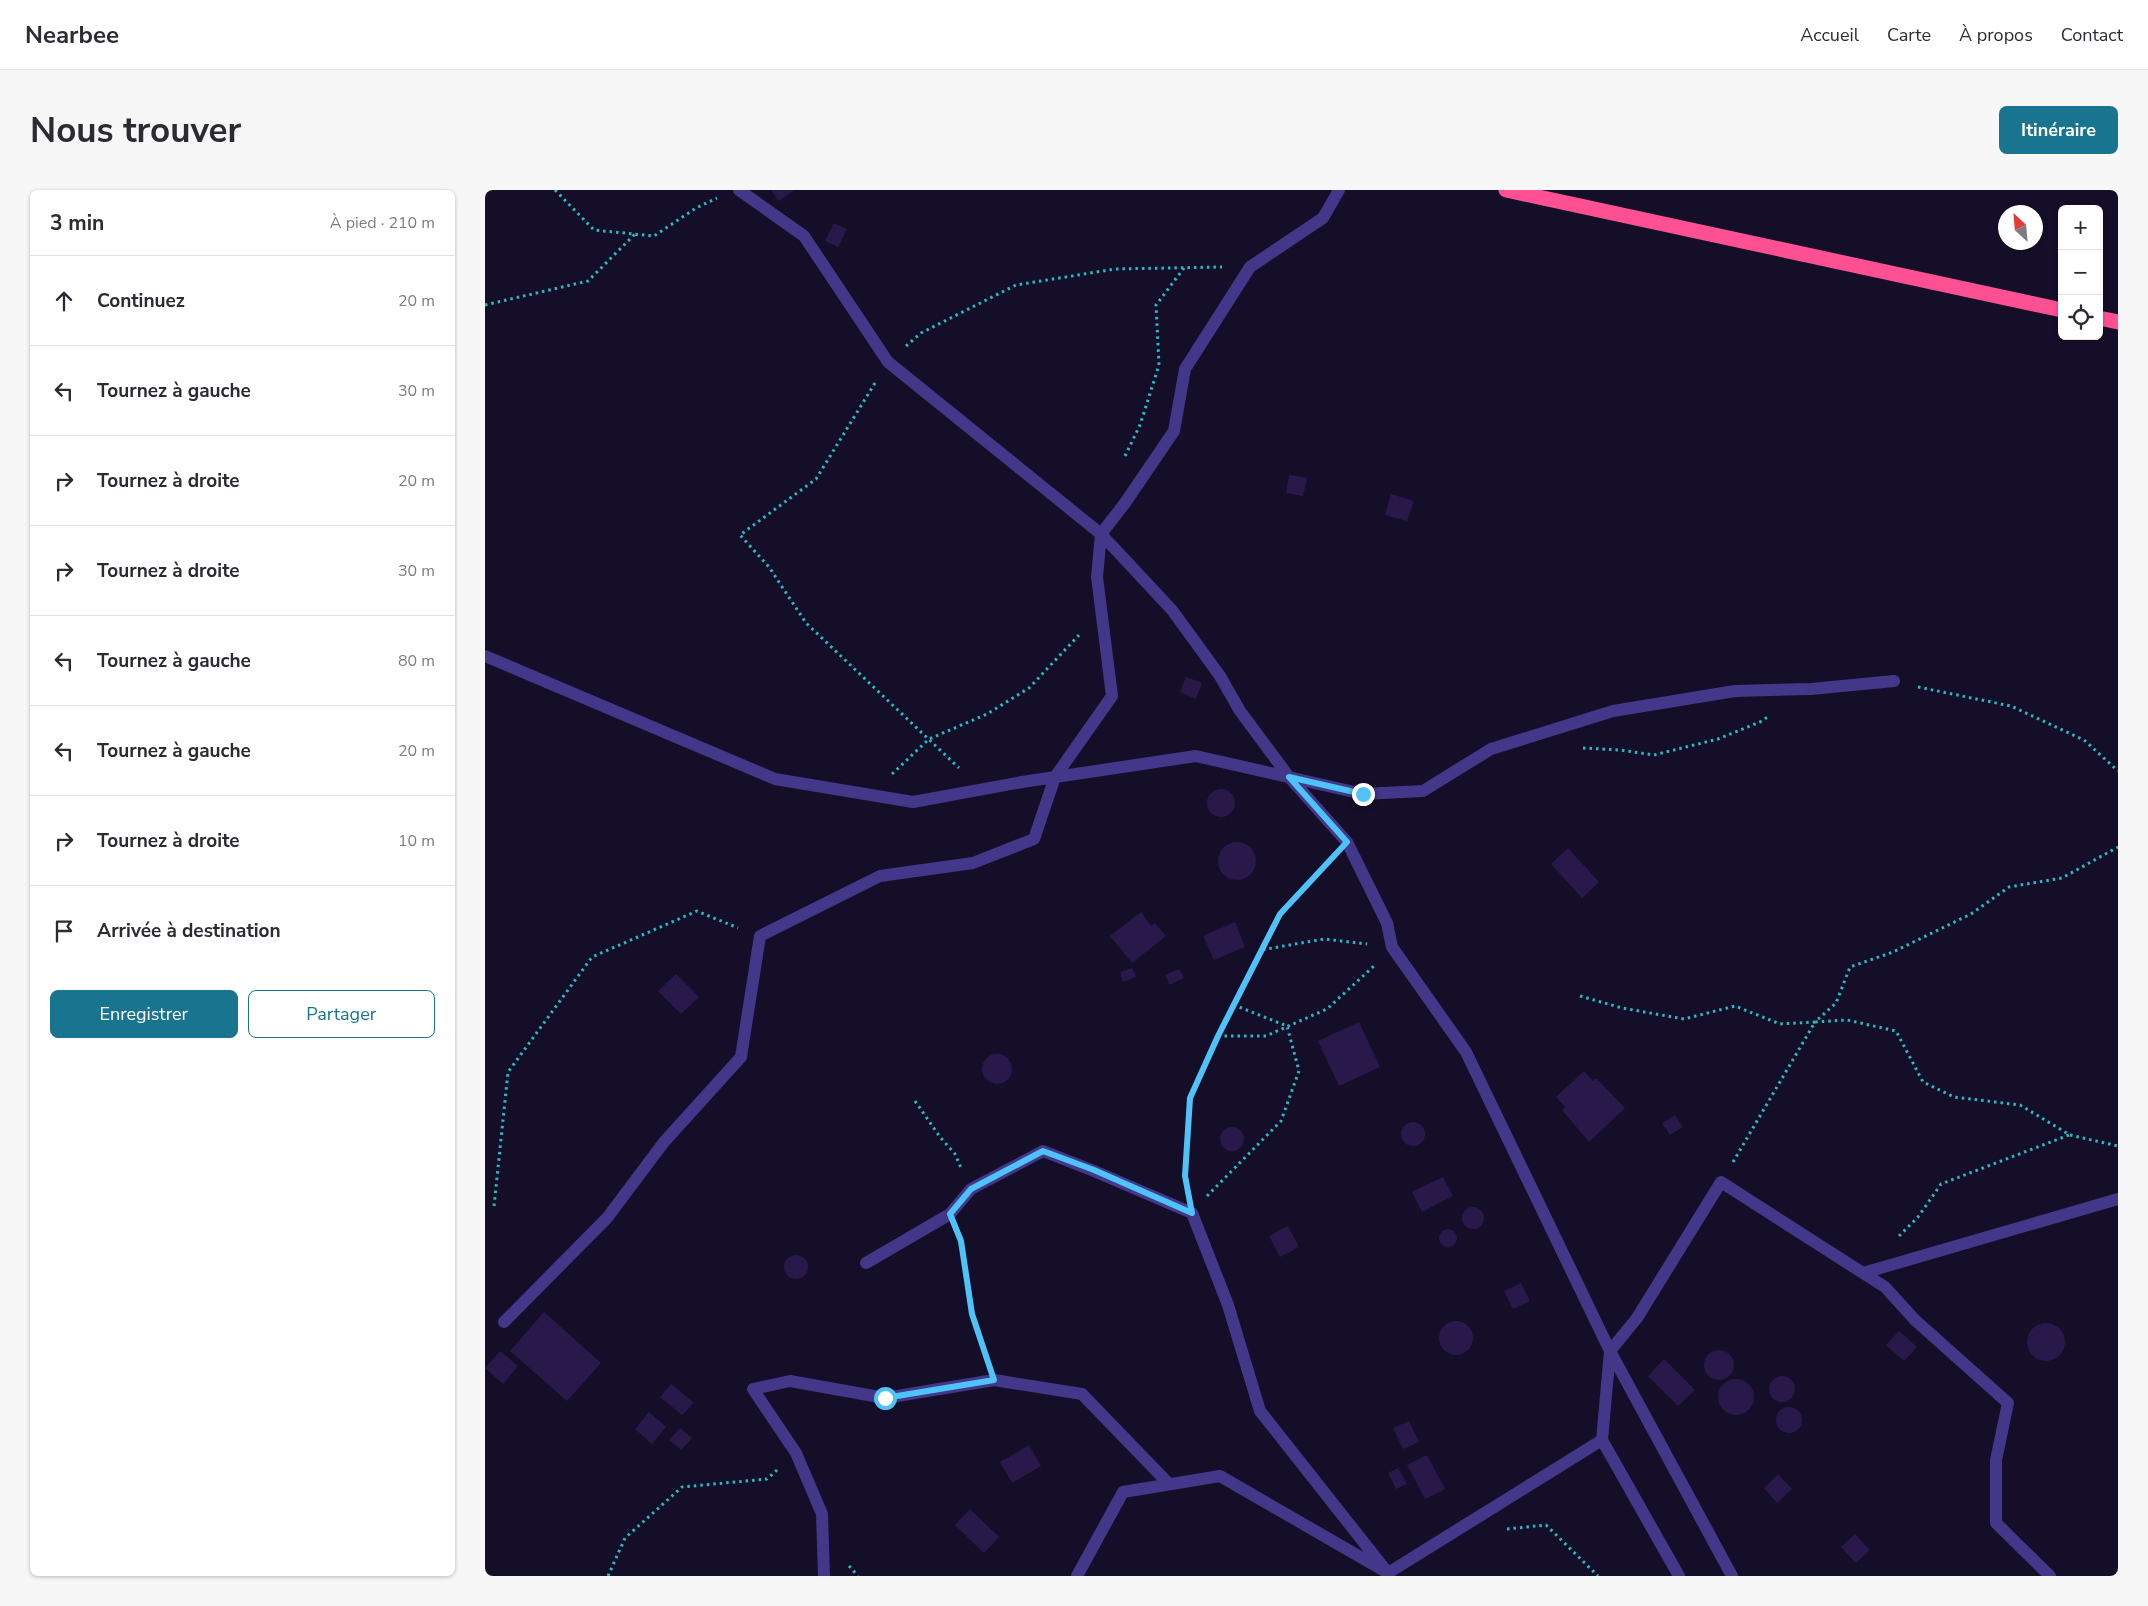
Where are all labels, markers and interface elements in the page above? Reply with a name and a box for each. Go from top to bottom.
text: Nearbee [25,19,119,51]
text: Accueil [1800,23,1859,47]
text: Carte [1887,23,1931,47]
text: À propos [1959,23,2033,47]
text: Contact [2061,23,2123,47]
button: Itinéraire [1999,106,2118,154]
text: Nous trouver [30,107,241,154]
north arrow [1998,205,2043,250]
map controls [2058,205,2103,340]
button: + [2058,205,2103,250]
text: 3 min [50,209,104,237]
text: À pied · 210 m [330,212,435,234]
button: − [2058,250,2103,295]
icon: ahead [50,287,78,315]
text: Continuez [97,288,185,314]
text: 20 m [398,290,435,312]
button: locate [2058,295,2103,340]
icon: left [50,377,78,405]
text: Tournez à gauche [97,378,251,404]
text: 30 m [398,380,435,402]
icon: right [50,467,78,495]
text: Tournez à droite [97,468,240,494]
text: 20 m [398,470,435,492]
icon: right [50,557,78,585]
text: Tournez à droite [97,558,240,584]
text: 30 m [398,560,435,582]
icon: left [50,647,78,675]
text: Tournez à gauche [97,648,251,674]
text: 80 m [398,650,435,672]
icon: left [50,737,78,765]
text: Tournez à gauche [97,738,251,764]
text: 20 m [398,740,435,762]
route end [1352,783,1375,806]
icon: right [50,827,78,855]
text: Tournez à droite [97,828,240,854]
text: 10 m [398,830,435,852]
icon: arrive [50,917,78,945]
text: Arrivée à destination [97,918,281,944]
button: Enregistrer [50,990,238,1038]
button: Partager [248,990,435,1038]
route start [874,1387,897,1410]

